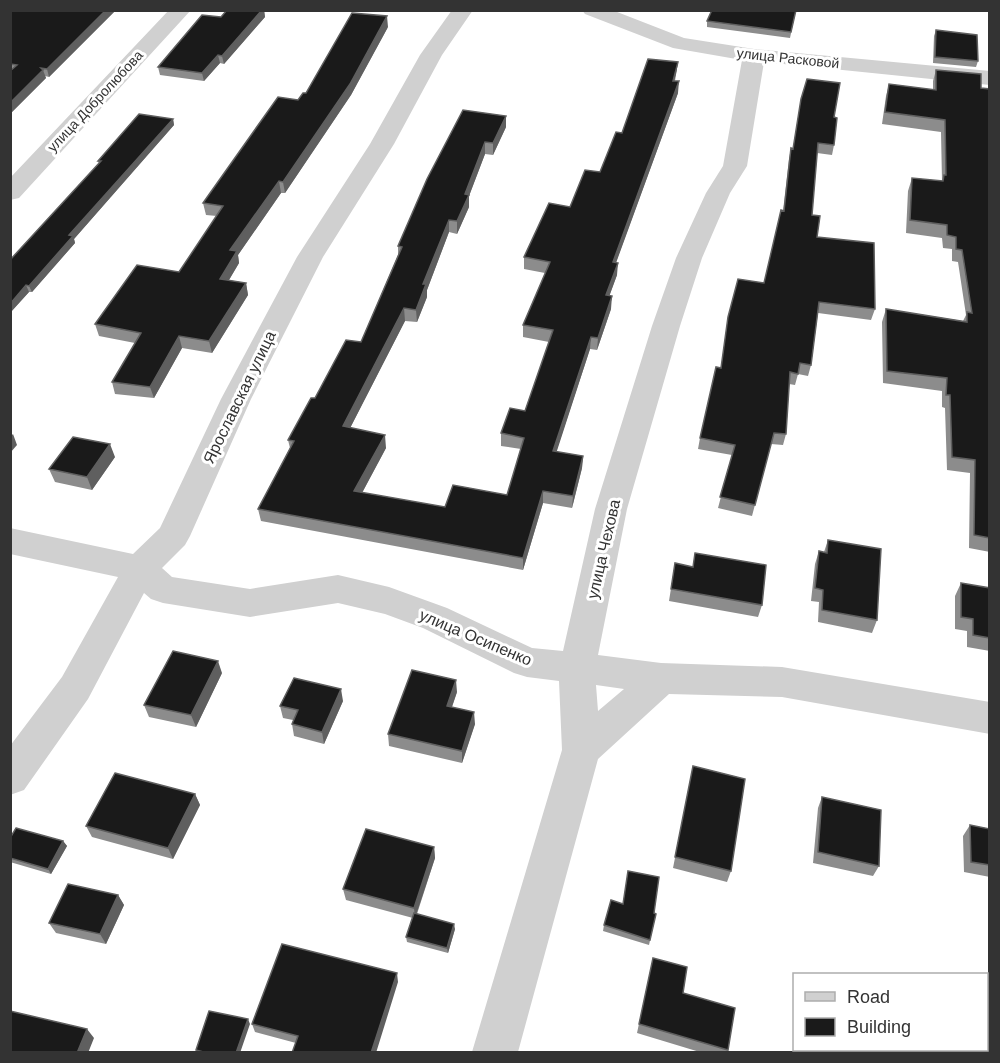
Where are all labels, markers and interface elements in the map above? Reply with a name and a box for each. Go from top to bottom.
street label: улица Расковой [736,45,840,71]
street label: улица Добролюбова [44,47,146,155]
street label: Ярославская улица [200,328,279,466]
street label: улица Чехова [584,498,623,601]
street label: улица Осипенко [417,606,535,669]
legend [793,973,988,1051]
text: Road [847,987,890,1007]
text: Building [847,1017,911,1037]

